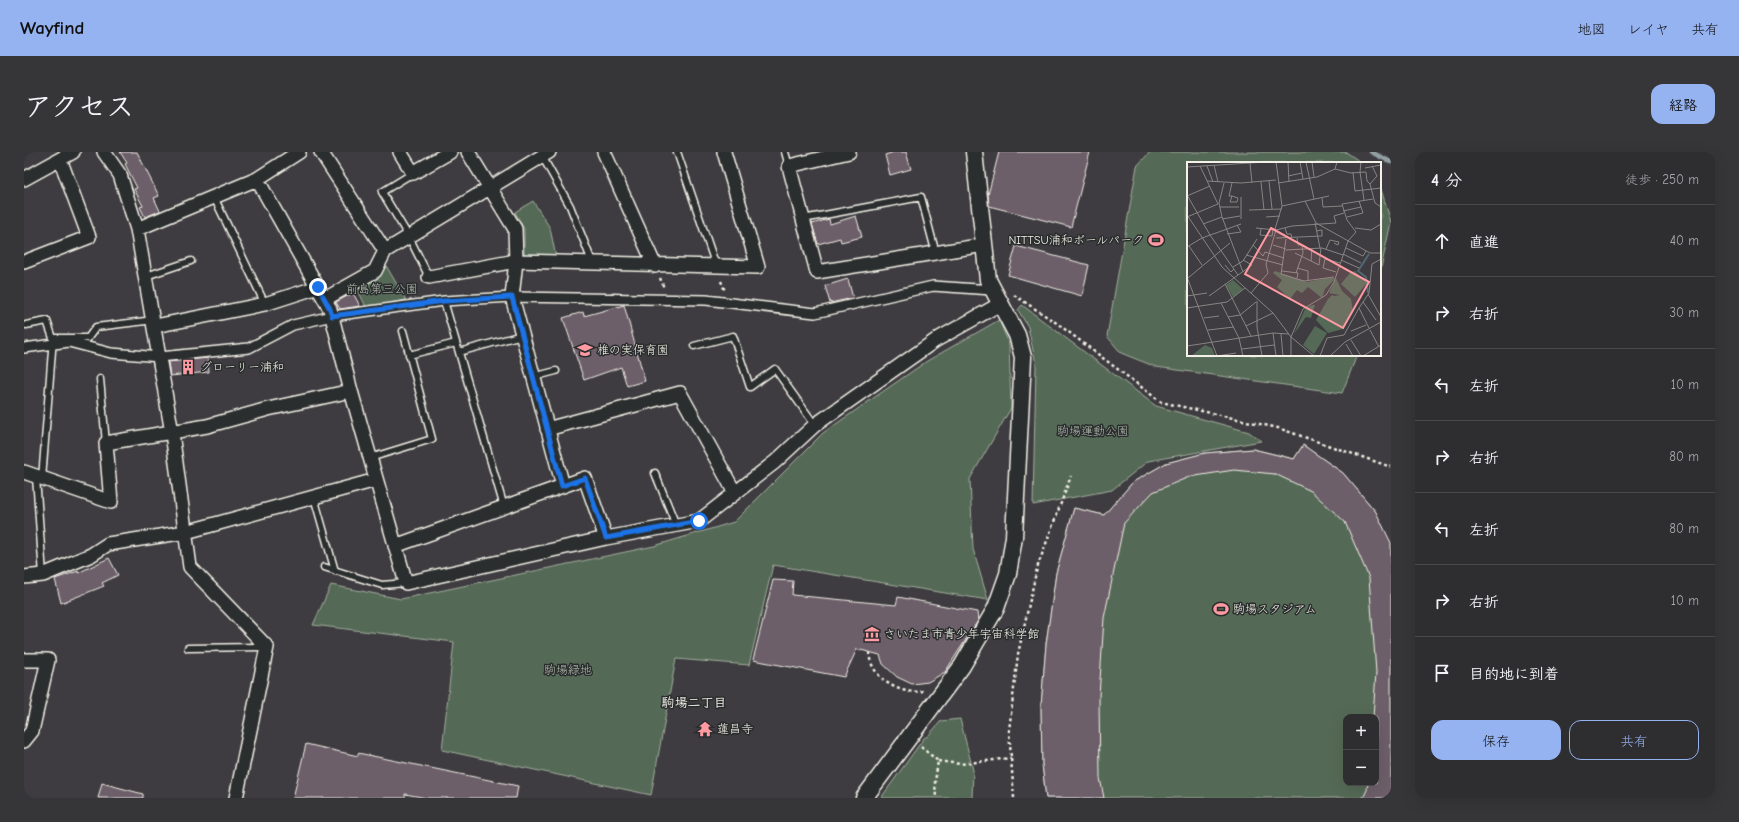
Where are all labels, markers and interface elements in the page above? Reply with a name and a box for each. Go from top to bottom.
text: Wayfind [20,17,84,39]
text: 地図 [1578,21,1606,38]
text: レイヤ [1628,21,1669,38]
text: 共有 [1691,21,1719,38]
button: 経路 [1651,84,1715,124]
text: アクセス [24,91,134,123]
inset map [1187,162,1381,356]
text: 4 分 [1431,171,1462,190]
text: 徒歩 · 250 m [1625,172,1699,187]
icon: ahead [1431,230,1453,252]
sports icon: NITTSU浦和ボールパーク [1147,231,1165,249]
place label: NITTSU浦和ボールパーク [1008,233,1144,247]
text: 直進 [1469,233,1499,251]
text: 40 m [1670,233,1699,248]
route end [309,278,327,296]
park label: 前島第三公園 [346,282,418,296]
icon: right [1431,302,1453,324]
text: 右折 [1469,305,1499,323]
text: 30 m [1669,305,1699,320]
school or university icon: 椎の実保育園 [576,341,594,359]
place label: 椎の実保育園 [597,343,669,357]
building icon: グローリー浦和 [179,358,197,376]
place label: グローリー浦和 [200,360,284,374]
icon: left [1431,374,1453,396]
text: 左折 [1469,377,1499,395]
text: 10 m [1671,377,1699,392]
park label: 駒場運動公園 [1057,424,1129,438]
icon: right [1431,446,1453,468]
text: 右折 [1469,449,1499,467]
text: 80 m [1669,449,1699,464]
route start [690,512,708,530]
icon: left [1431,518,1453,540]
text: 左折 [1469,521,1499,539]
text: 80 m [1669,521,1699,536]
icon: right [1431,590,1453,612]
text: 右折 [1469,593,1499,611]
text: 10 m [1671,593,1699,608]
sports icon: 駒場スタジアム [1212,600,1230,618]
place label: 駒場スタジアム [1233,602,1317,616]
museum icon: さいたま市青少年宇宙科学館 [863,625,881,643]
place label: さいたま市青少年宇宙科学館 [884,627,1040,641]
icon: arrive [1431,662,1453,684]
park label: 駒場緑地 [544,663,592,677]
text: 目的地に到着 [1469,665,1559,683]
district label: 駒場二丁目 [661,695,727,710]
map controls [1343,714,1379,786]
button: + [1343,714,1379,750]
temple icon: 蓮昌寺 [696,720,714,738]
button: 保存 [1431,720,1561,760]
button: 共有 [1569,720,1699,760]
place label: 蓮昌寺 [717,722,753,736]
button: − [1343,750,1379,786]

